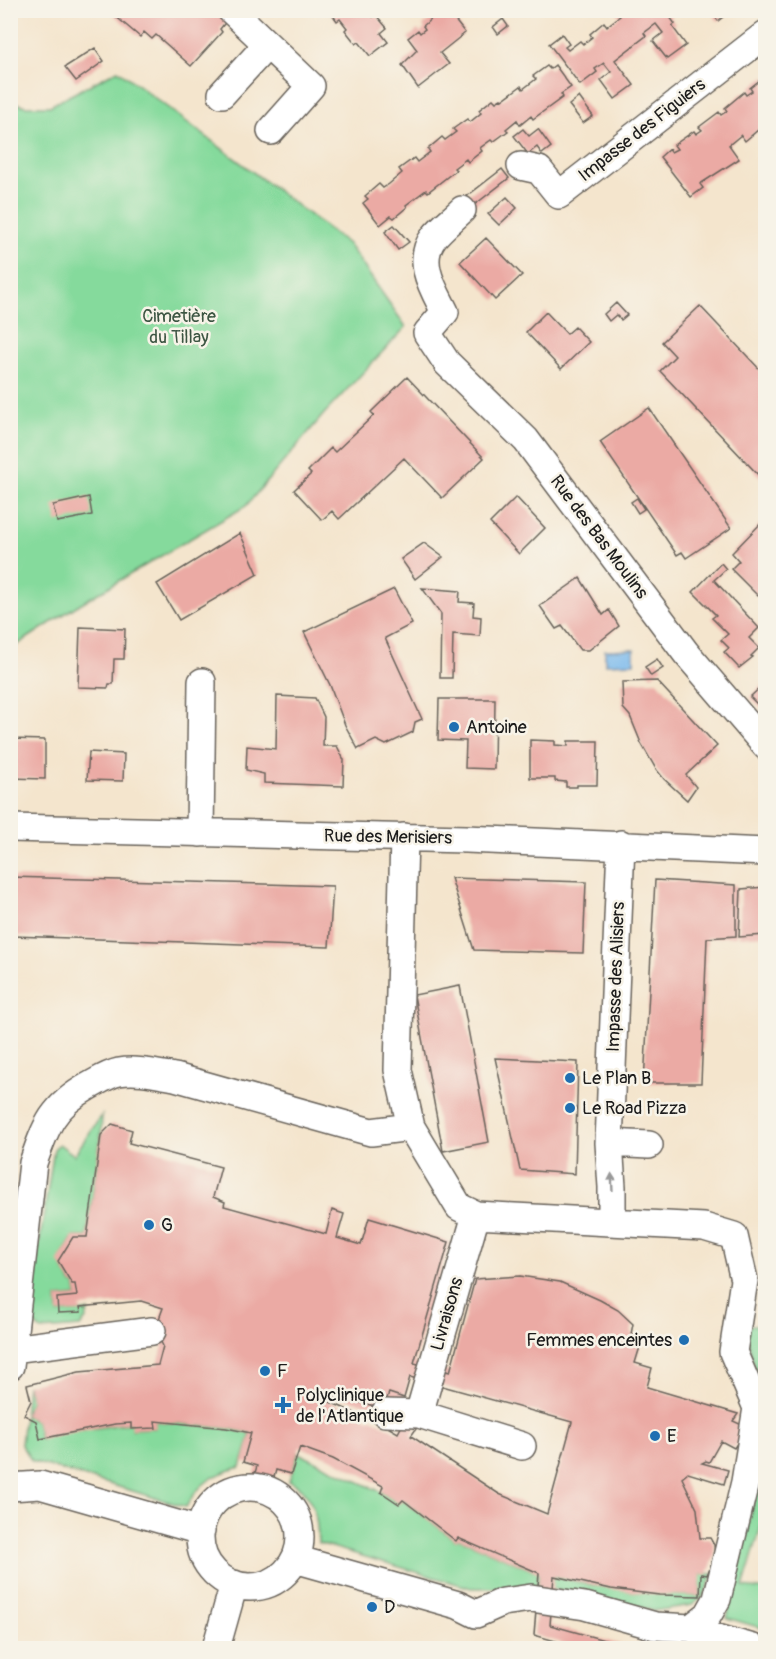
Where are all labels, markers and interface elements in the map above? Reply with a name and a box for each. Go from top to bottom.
street label: Impasse des Figuiers [574,73,710,187]
park label: Cimetière du Tillay [142,305,216,349]
street label: Rue des Bas Moulins [545,470,653,604]
place label: Antoine [466,716,527,739]
marker: Antoine [447,720,461,734]
street label: Rue des Merisiers [324,824,452,850]
street label: Impasse des Alisiers [602,901,630,1053]
place label: Le Plan B [582,1067,651,1090]
marker: Le Plan B [563,1071,577,1085]
place label: Le Road Pizza [582,1097,686,1120]
marker: Le Road Pizza [563,1101,577,1115]
one-way arrow [607,1173,616,1192]
place label: G [161,1214,173,1237]
marker: G [142,1218,156,1232]
street label: Livraisons [426,1275,468,1353]
place label: Femmes enceintes [526,1329,672,1352]
marker: Femmes enceintes [677,1333,691,1347]
place label: F [277,1360,288,1383]
marker: F [258,1364,272,1378]
place label: Polyclinique de l'Atlantique [296,1384,404,1428]
marker: Polyclinique de l'Atlantique [274,1396,292,1414]
place label: E [667,1425,676,1448]
marker: E [648,1429,662,1443]
place label: D [384,1596,395,1619]
marker: D [365,1600,379,1614]

